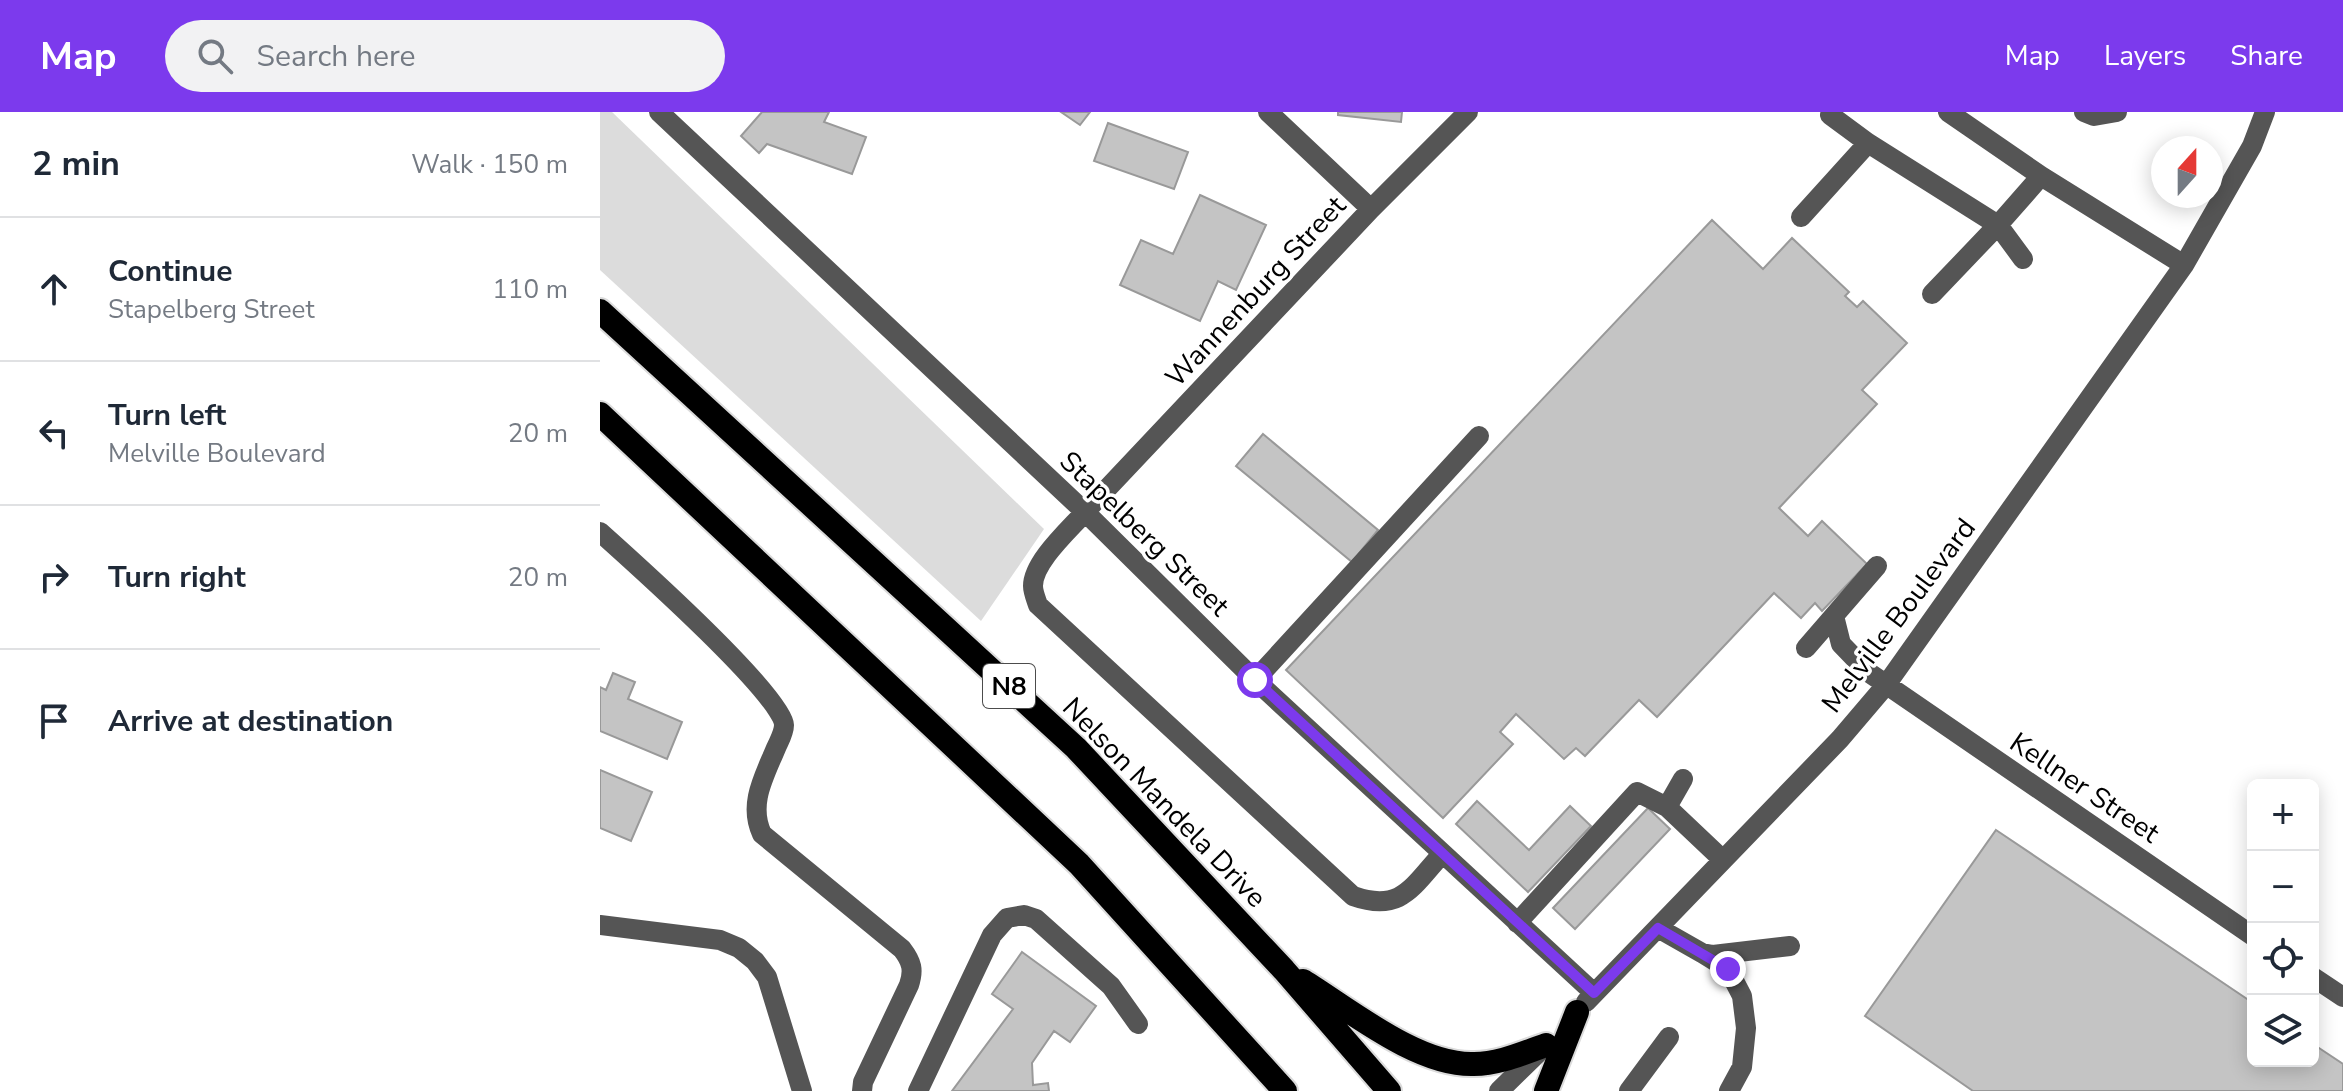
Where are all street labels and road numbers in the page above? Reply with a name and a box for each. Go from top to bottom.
street label: Wannenburg Street [1157,188,1355,396]
street label: Stapelberg Street [1051,443,1238,625]
street label: Melville Boulevard [1813,511,1985,721]
road number: N8 [983,664,1035,708]
street label: Nelson Mandela Drive [1054,689,1275,916]
street label: Kellner Street [2002,724,2167,852]

